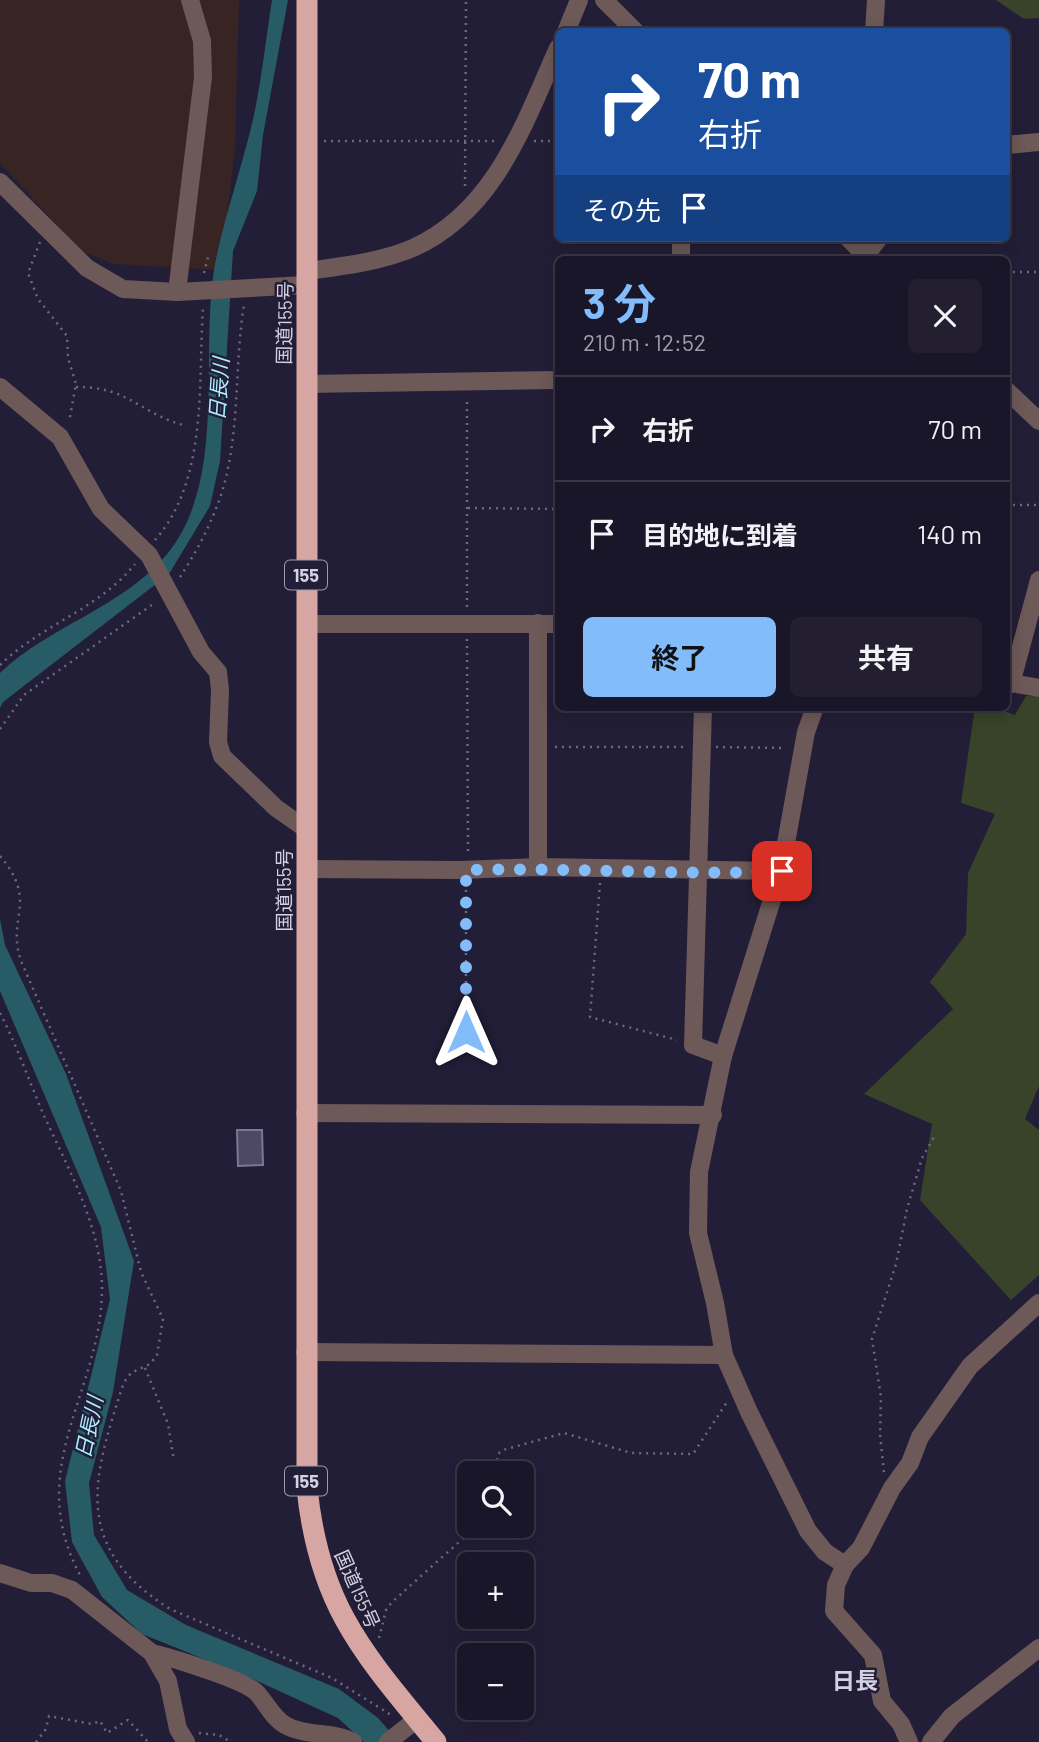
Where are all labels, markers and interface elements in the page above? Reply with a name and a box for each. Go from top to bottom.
text: 70 m [698,49,801,108]
icon: right [583,56,674,147]
text: 右折 [698,114,762,152]
icon: arrive [675,189,713,227]
text: その先 [583,194,661,225]
text: 3 分 [583,277,656,327]
button: close [908,279,982,353]
street label: 国道155号 [272,281,296,365]
text: 210 m · 12:52 [583,328,706,356]
water label: 日長川 [203,355,233,421]
icon: right [583,410,621,448]
text: 70 m [928,413,982,444]
text: 右折 [642,414,694,445]
icon: arrive [583,515,621,553]
text: 140 m [917,518,982,549]
text: 目的地に到着 [642,519,798,550]
road number: 155 [285,560,327,590]
button: 終了 [583,617,776,697]
button: 共有 [790,617,982,697]
pin [752,841,812,901]
street label: 国道155号 [272,848,295,932]
icon: arrive [763,852,801,890]
position arrow [429,995,503,1069]
water label: 日長川 [69,1392,107,1460]
map controls [457,1461,534,1720]
button: search [457,1461,534,1538]
road number: 155 [285,1466,327,1496]
street label: 国道155号 [331,1546,385,1632]
button: + [457,1552,534,1629]
button: − [457,1643,534,1720]
district label: 日長 [832,1666,878,1694]

